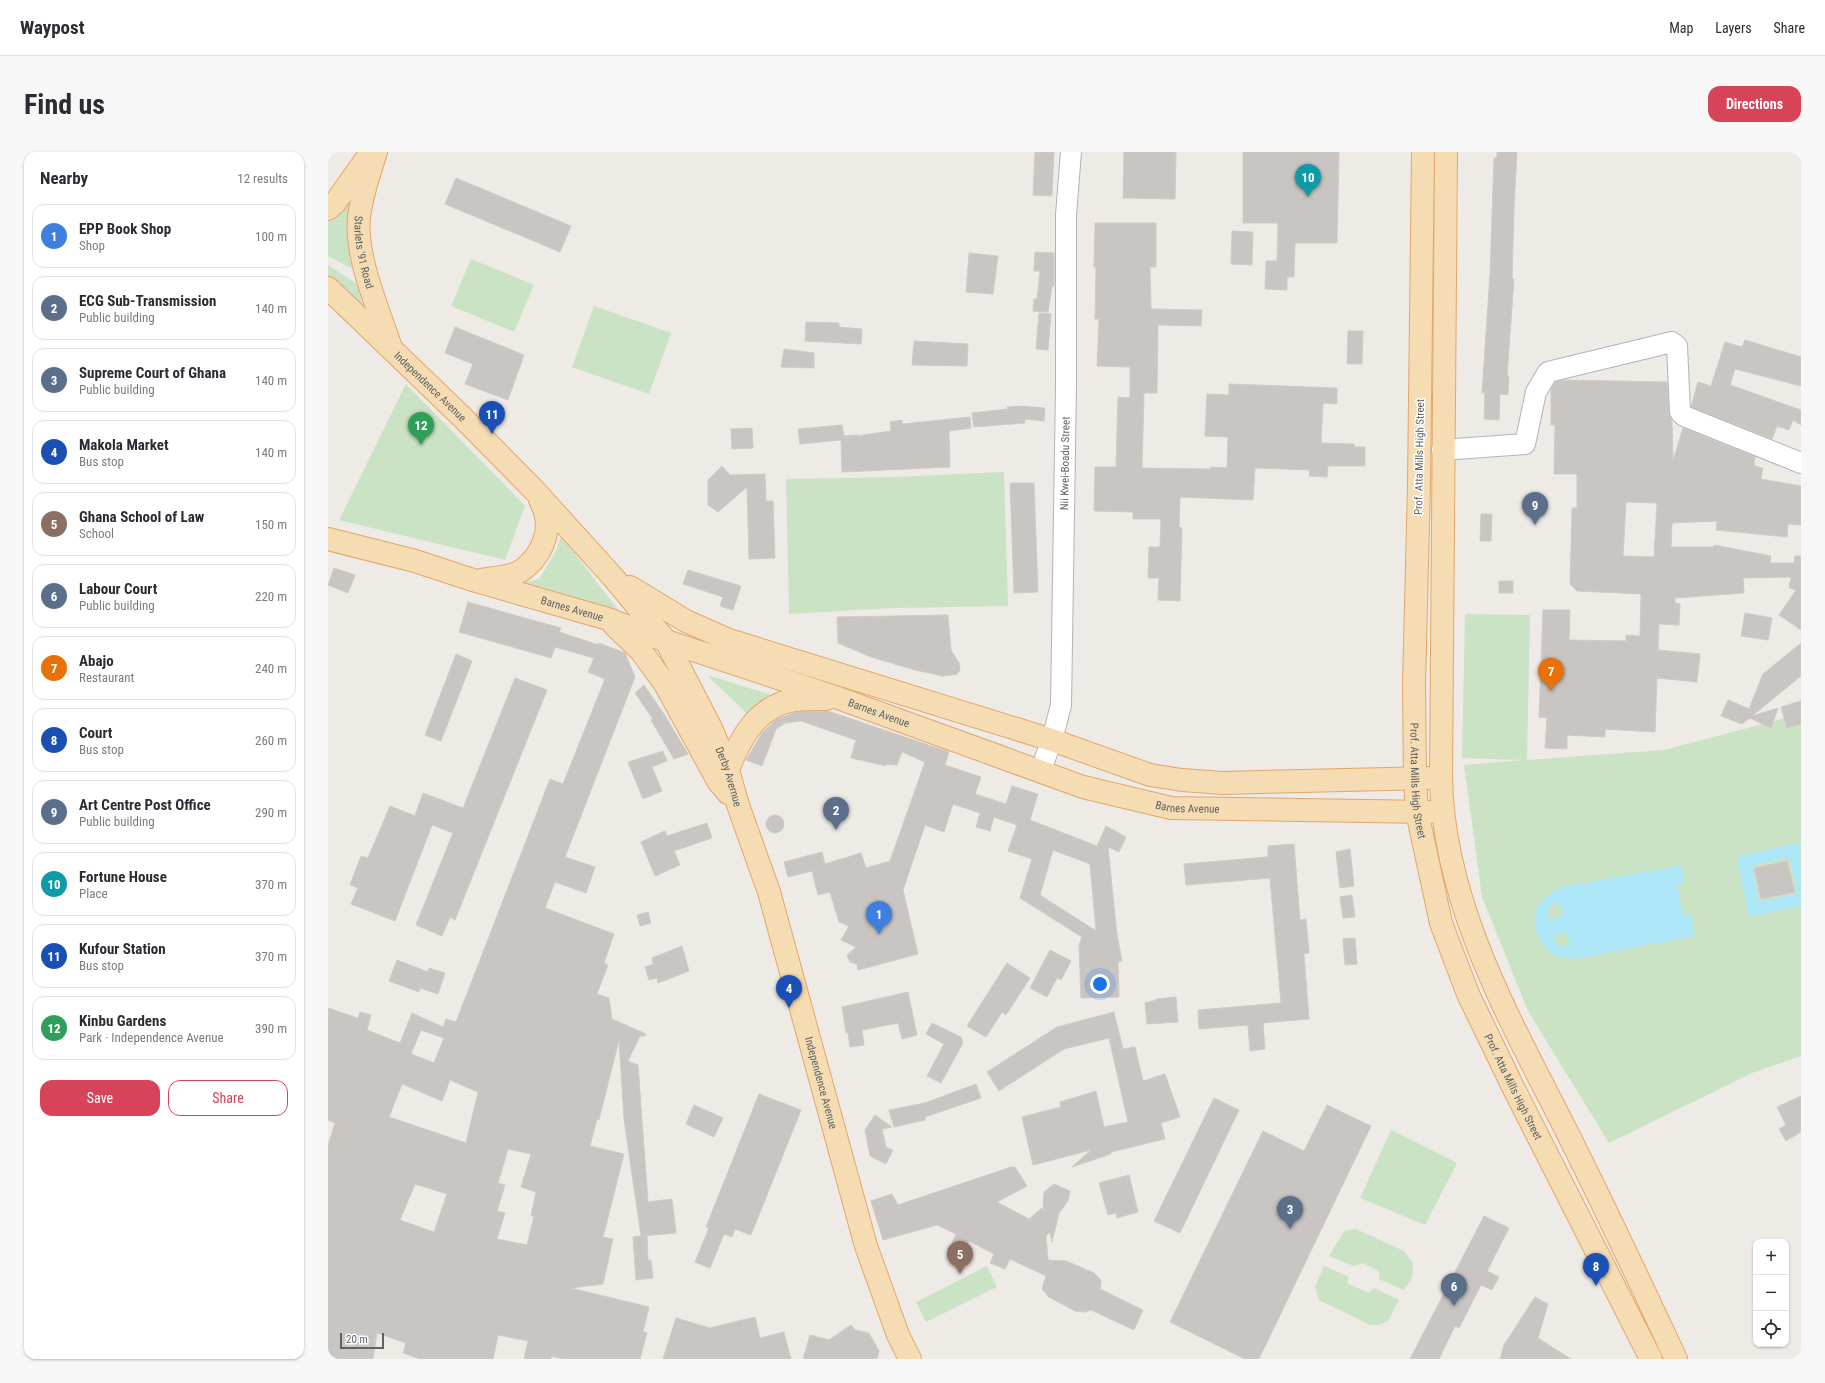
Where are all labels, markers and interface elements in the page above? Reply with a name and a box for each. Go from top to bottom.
text: Waypost [20,16,85,39]
text: Map [1669,20,1693,36]
text: Layers [1715,20,1752,36]
text: Share [1774,20,1805,36]
button: Directions [1708,86,1801,122]
text: Find us [24,88,105,121]
pin: 10 [1295,164,1321,197]
text: Nearby [40,168,88,188]
text: 12 results [237,171,288,186]
street label: Starlets '91 Road [352,215,376,290]
text: EPP Book Shop [79,220,171,238]
text: 1 [51,229,57,244]
text: 100 m [255,229,287,244]
text: Shop [79,238,105,253]
text: ECG Sub-Transmission [79,292,216,310]
text: 2 [51,301,57,316]
text: 140 m [255,301,287,316]
text: Public building [79,310,155,325]
street label: Independence Avenue [391,349,469,424]
text: Supreme Court of Ghana [79,364,226,382]
text: 3 [51,373,57,388]
text: 140 m [255,373,287,388]
text: Public building [79,382,155,397]
street label: Prof. Atta Mills High Street [1412,399,1427,515]
pin: 11 [479,401,505,434]
pin: 12 [408,412,434,445]
street label: Nii Kwei-Boadu Street [1058,416,1073,510]
text: Makola Market [79,436,169,454]
text: 4 [51,445,57,460]
text: 140 m [255,445,287,460]
text: Bus stop [79,454,124,469]
pin: 9 [1522,492,1548,525]
text: Ghana School of Law [79,508,204,526]
text: 5 [51,517,57,532]
text: 150 m [255,517,287,532]
text: School [79,526,114,541]
text: Labour Court [79,580,157,598]
text: 6 [51,589,57,604]
text: 220 m [255,589,287,604]
street label: Barnes Avenue [539,594,605,624]
text: Public building [79,598,155,613]
text: Abajo [79,652,114,670]
pin: 7 [1538,658,1564,691]
text: 7 [51,661,57,676]
text: 240 m [255,661,287,676]
text: Restaurant [79,670,134,685]
street label: Barnes Avenue [846,696,911,730]
street label: Prof. Atta Mills High Street [1407,723,1429,840]
text: Court [79,724,112,742]
text: 8 [51,733,57,748]
text: 260 m [255,733,287,748]
text: Bus stop [79,742,124,757]
street label: Derby Avernue [712,745,744,808]
text: Art Centre Post Office [79,796,211,814]
pin: 2 [823,797,849,830]
street label: Barnes Avenue [1154,798,1220,816]
text: 9 [51,805,57,820]
text: 290 m [255,805,287,820]
text: Public building [79,814,155,829]
text: Fortune House [79,868,167,886]
text: 10 [47,877,61,892]
text: 370 m [255,877,287,892]
text: Place [79,886,108,901]
pin: 1 [866,901,892,934]
text: Kufour Station [79,940,166,958]
text: 11 [47,949,61,964]
text: 370 m [255,949,287,964]
text: Bus stop [79,958,124,973]
your location [1090,974,1110,994]
pin: 4 [776,975,802,1008]
text: Kinbu Gardens [79,1012,166,1030]
text: 12 [47,1021,61,1036]
text: 390 m [255,1021,287,1036]
text: Park · Independence Avenue [79,1030,224,1045]
street label: Prof. Atta Mills High Street [1481,1032,1545,1142]
street label: Independence Avenue [802,1035,840,1130]
button: Save [40,1080,160,1116]
button: Share [168,1080,288,1116]
pin: 3 [1277,1196,1303,1229]
map controls [1753,1239,1789,1347]
button: + [1753,1239,1789,1275]
pin: 5 [947,1241,973,1274]
pin: 8 [1583,1253,1609,1286]
pin: 6 [1441,1273,1467,1306]
button: − [1753,1275,1789,1311]
button: locate [1753,1311,1789,1347]
scale bar [340,1331,384,1350]
text: 20 m [346,1333,368,1346]

